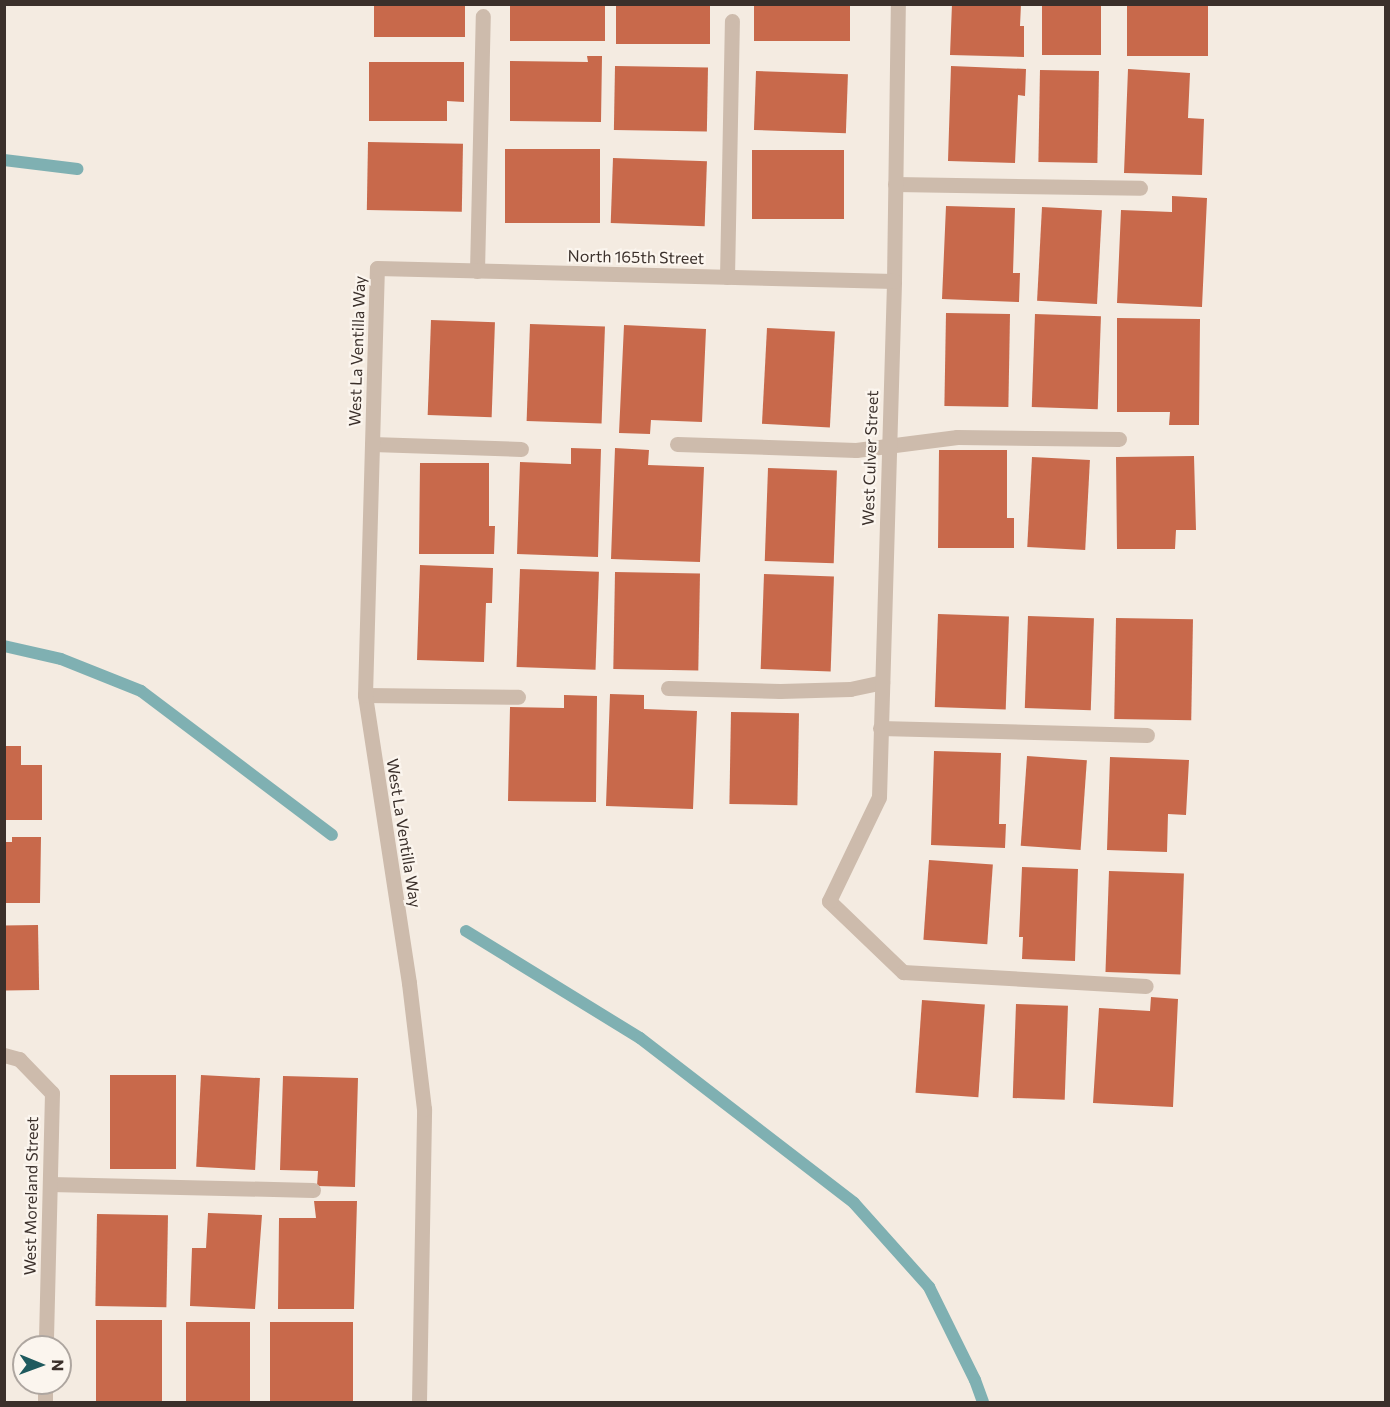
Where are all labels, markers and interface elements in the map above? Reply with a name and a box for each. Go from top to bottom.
street label: North 165th Street [568,246,704,268]
street label: West La Ventilla Way [345,275,369,427]
street label: West Culver Street [858,390,882,526]
street label: West La Ventilla Way [383,757,425,909]
street label: West Moreland Street [20,1116,42,1276]
north arrow [12,1335,72,1395]
text: N [49,1359,68,1371]

